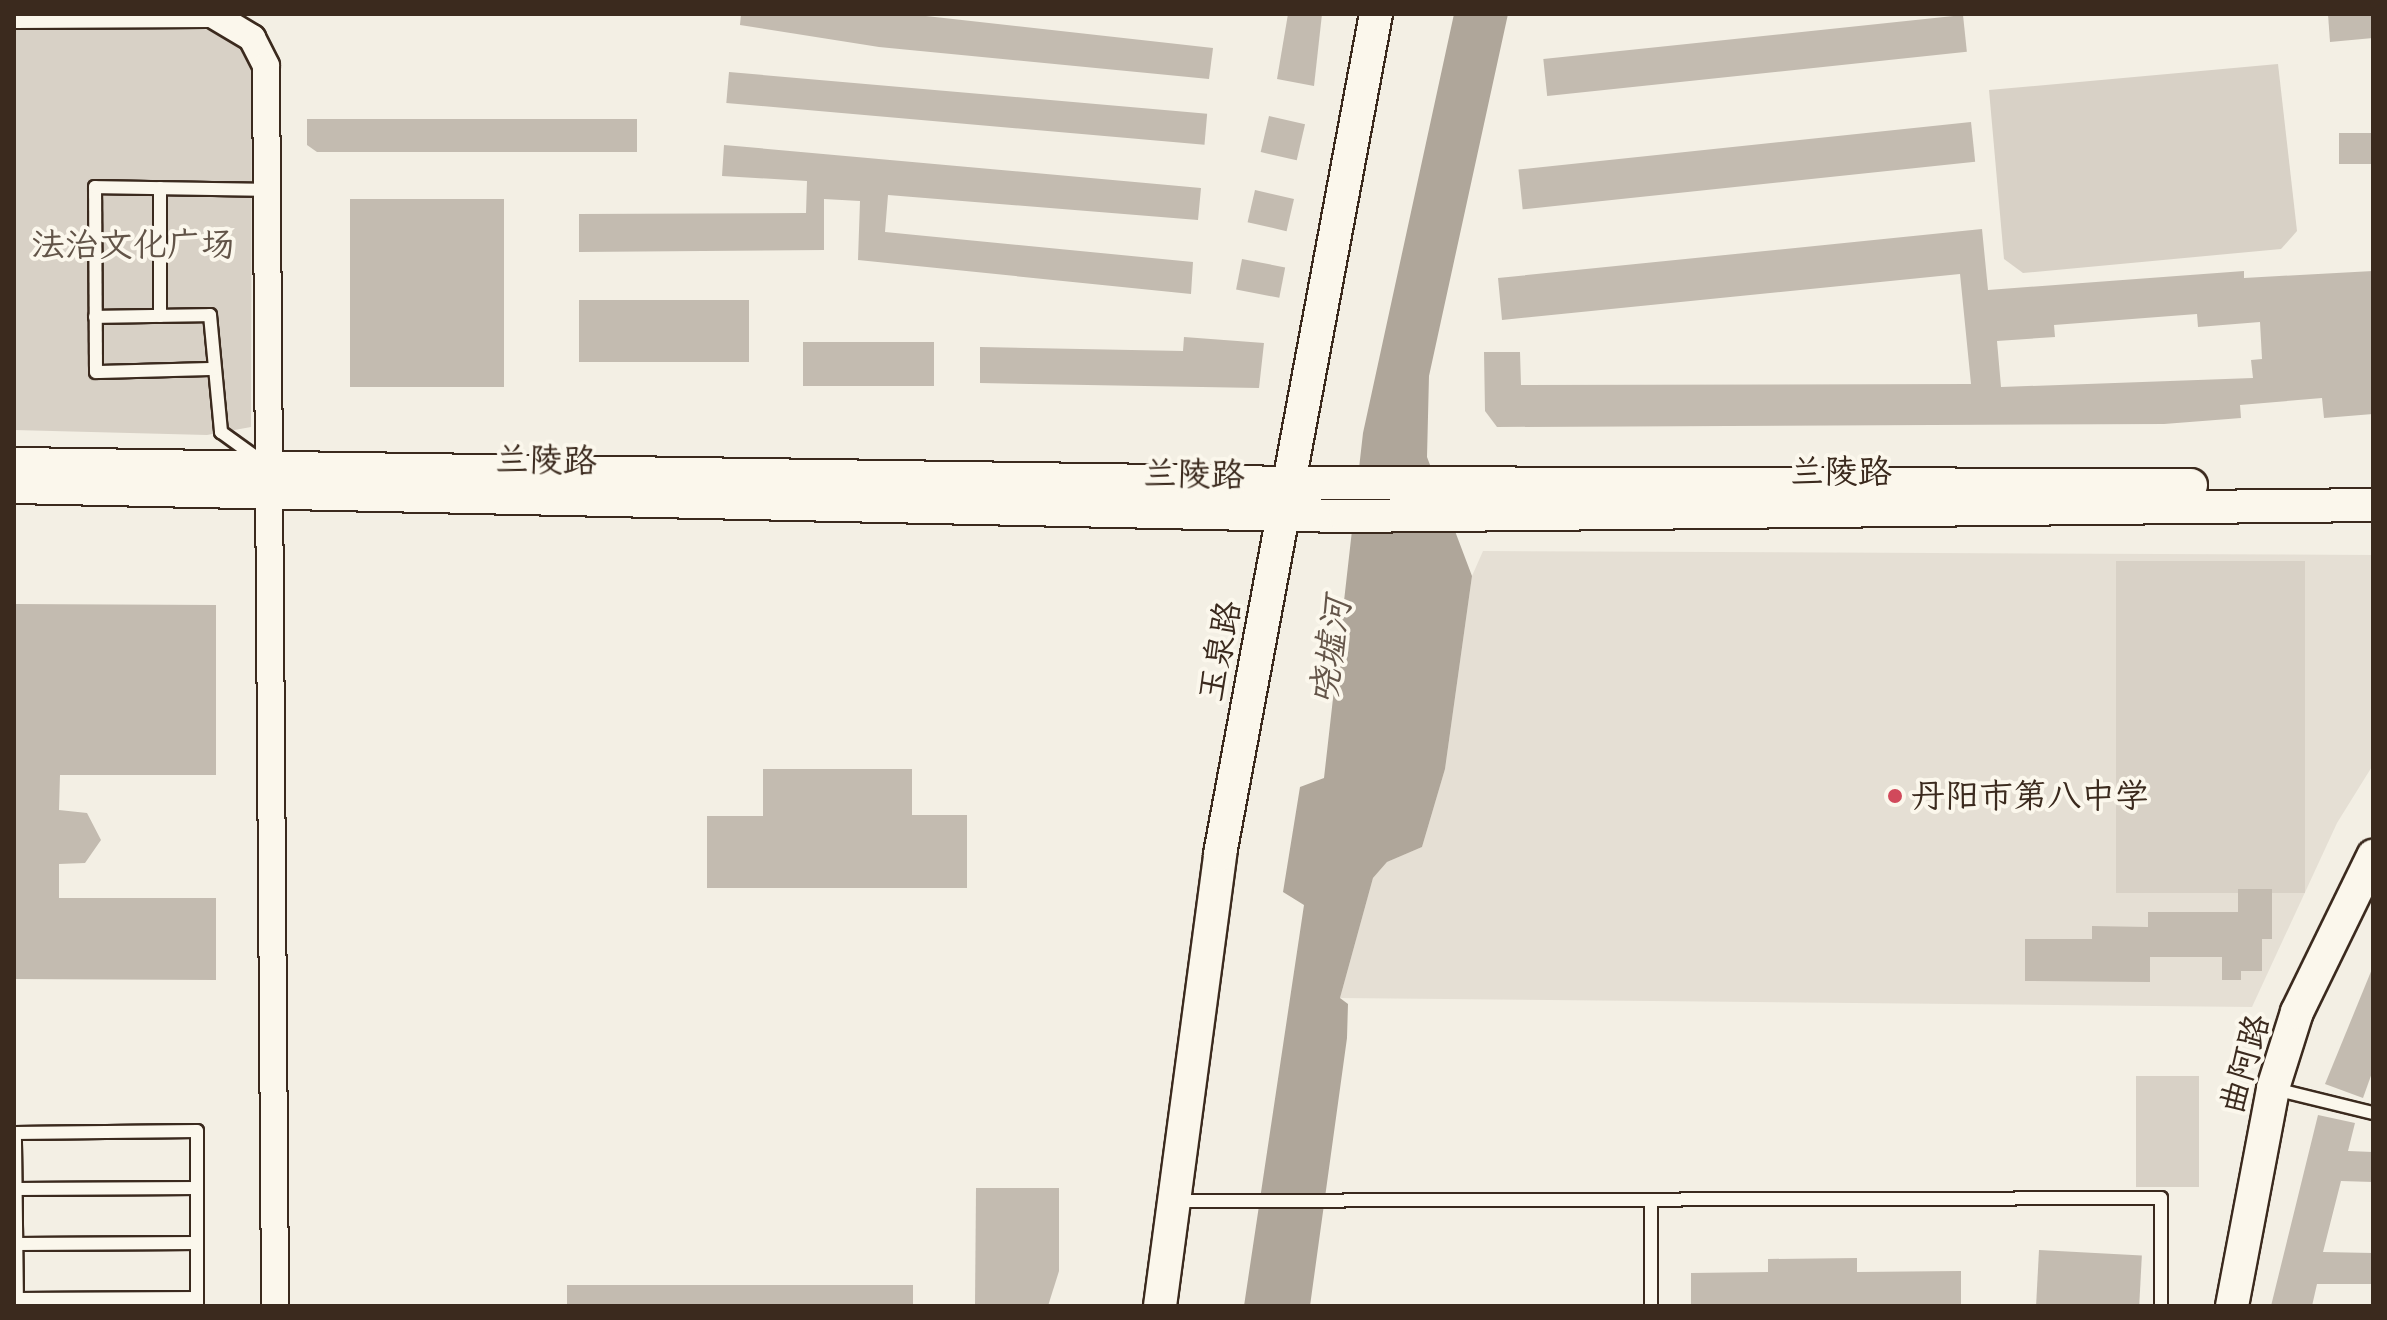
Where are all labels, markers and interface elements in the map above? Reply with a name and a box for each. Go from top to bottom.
park label: 法治文化广场 [31,225,235,265]
street label: 兰陵路 [495,439,597,481]
street label: 兰陵路 [1790,452,1892,492]
street label: 兰陵路 [1143,453,1245,495]
water label: 哓墟河 [1302,595,1360,707]
street label: 玉泉路 [1189,597,1249,705]
place label: 丹阳市第八中学 [1911,776,2149,816]
marker: 丹阳市第八中学 [1886,787,1904,805]
street label: 曲阿路 [2210,1009,2278,1119]

